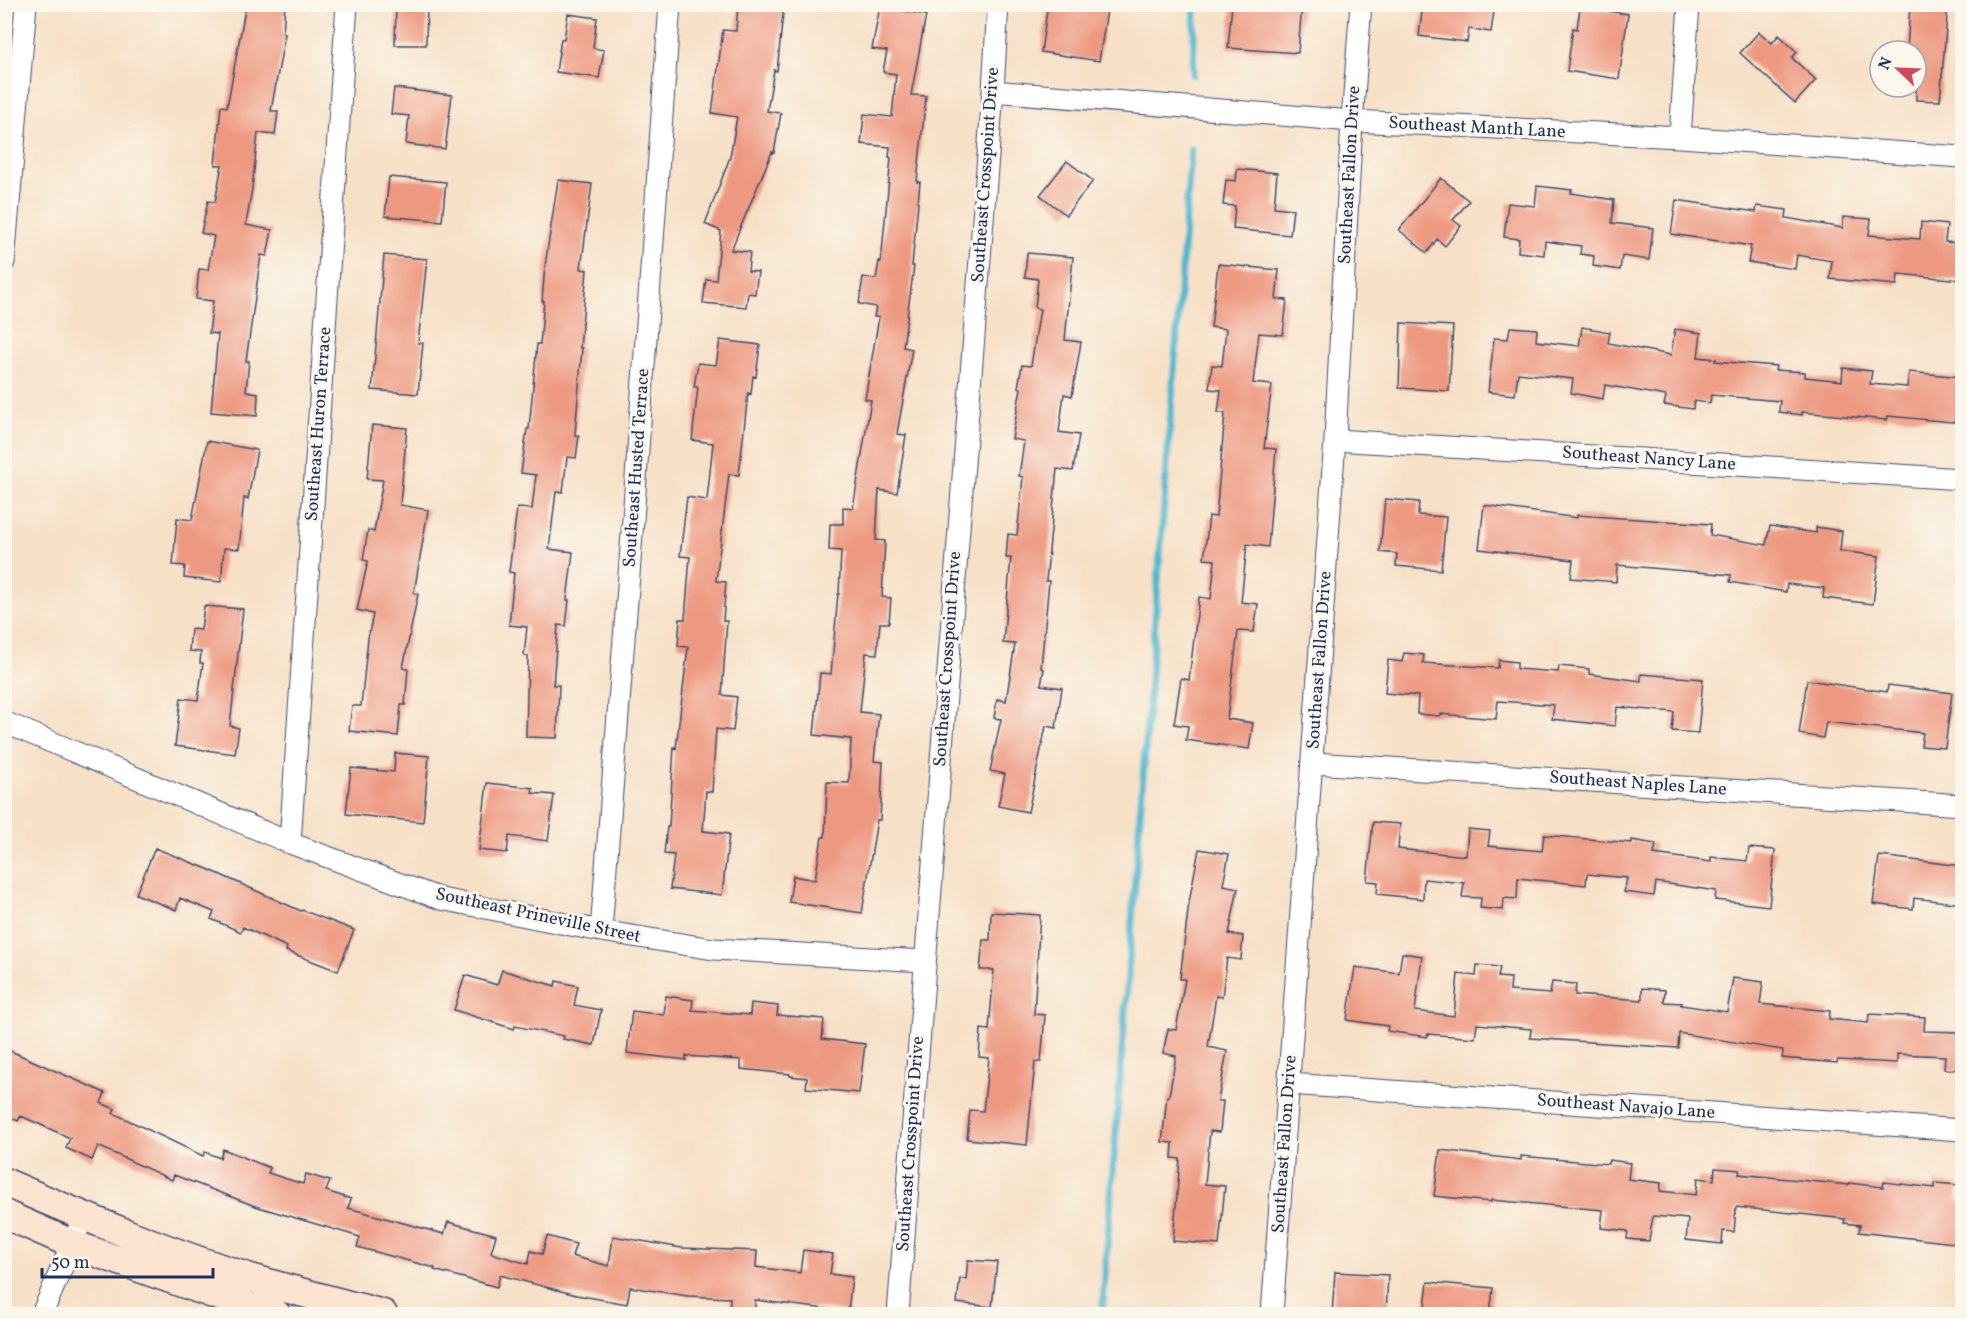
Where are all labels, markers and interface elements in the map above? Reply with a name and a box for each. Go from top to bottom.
north arrow [1868,39,1928,99]
text: N [1874,54,1899,74]
street label: Southeast Crosspoint Drive [966,66,1006,284]
street label: Southeast Fallon Drive [1333,85,1367,265]
street label: Southeast Manth Lane [1388,111,1566,145]
street label: Southeast Huron Terrace [300,326,338,522]
street label: Southeast Husted Terrace [618,368,656,568]
street label: Southeast Nancy Lane [1561,440,1737,478]
street label: Southeast Crosspoint Drive [928,550,968,768]
street label: Southeast Fallon Drive [1301,570,1339,750]
street label: Southeast Naples Lane [1548,765,1728,803]
street label: Southeast Prineville Street [433,882,643,950]
street label: Southeast Crosspoint Drive [891,1035,931,1253]
street label: Southeast Fallon Drive [1266,1054,1304,1234]
street label: Southeast Navajo Lane [1536,1088,1716,1126]
scale bar [42,1241,213,1279]
text: 50 m [51,1251,90,1276]

